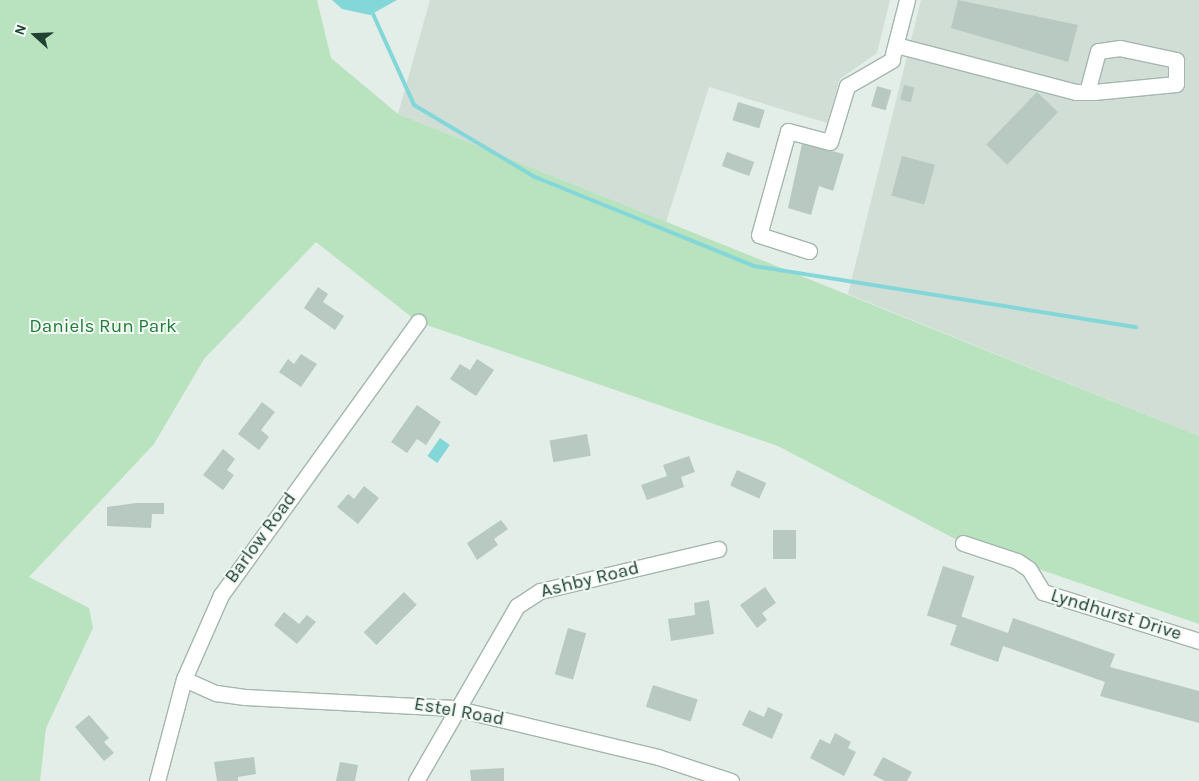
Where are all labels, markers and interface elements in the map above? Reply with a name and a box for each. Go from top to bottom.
north arrow [10,10,60,60]
text: N [11,22,30,37]
park label: Daniels Run Park [29,316,177,338]
street label: Barlow Road [220,488,302,588]
street label: Ashby Road [538,557,642,603]
street label: Lyndhurst Drive [1048,584,1184,646]
street label: Estel Road [412,693,506,731]

